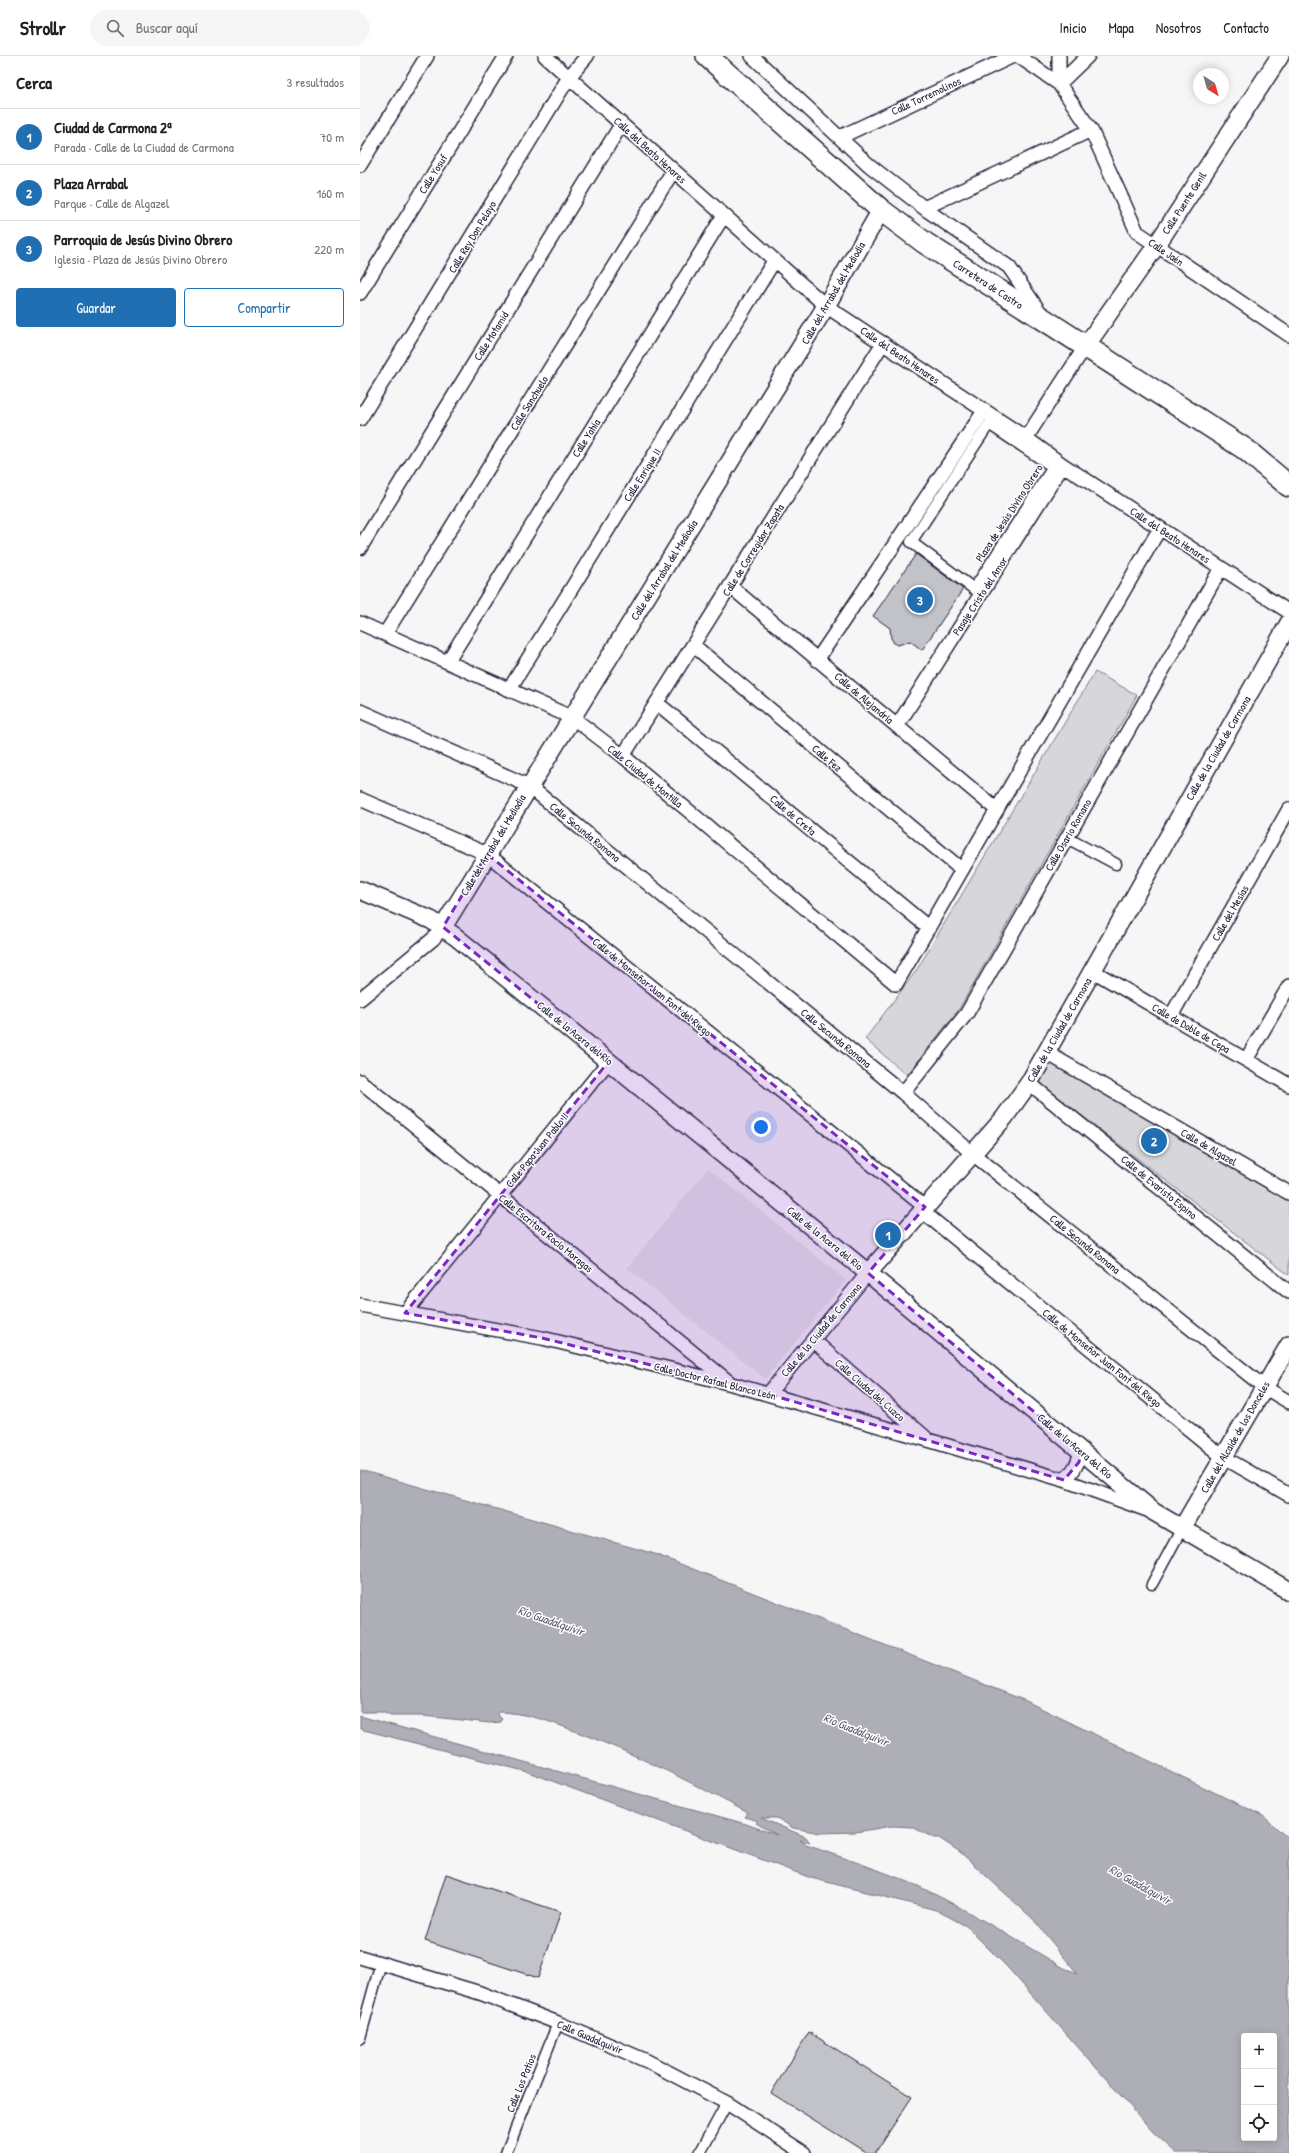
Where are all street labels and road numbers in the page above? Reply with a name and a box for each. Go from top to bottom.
street label: Calle Torremolinos [889,74,963,118]
street label: Calle del Beato Henares [611,114,689,186]
street label: Calle Yosuf [415,152,451,196]
street label: Calle Puente Genil [1159,169,1209,237]
street label: Calle Rey Don Pelayo [445,198,499,276]
street label: Calle Jaén [1146,235,1186,269]
street label: Calle del Arrabal del Mediodía [798,239,868,347]
street label: Carretera de Castro [950,256,1026,312]
street label: Calle Motamid [470,308,512,363]
street label: Calle del Beato Henares [858,323,942,387]
street label: Calle Sanchuelo [507,373,551,433]
street label: Calle Yahía [569,416,604,460]
street label: Calle Enrique II [620,446,664,504]
street label: Plaza de Jesús Divino Obrero [972,461,1046,564]
street label: Calle de Corregidor Zapata [719,501,787,599]
street label: Calle del Beato Henares [1127,504,1213,566]
street label: Calle del Arrabal del Mediodía [627,517,701,623]
street label: Pasaje Cristo del Amor [949,553,1011,638]
street label: Calle de Alejandría [832,669,897,727]
street label: Calle de la Ciudad de Carmona [1182,693,1254,803]
street label: Calle Ciudad de Montilla [605,741,686,811]
street label: Calle Fez [809,741,845,775]
street label: Calle del Arrabal del Mediodía [457,791,529,898]
street label: Calle de Creta [767,792,819,839]
street label: Calle Osario Romano [1042,796,1095,874]
street label: Calle Secunda Romana [547,799,624,865]
street label: Calle del Mesías [1208,883,1252,943]
street label: Calle de Monseñor Juan Font del Riego [590,935,715,1040]
street label: Calle de la Ciudad de Carmona [1023,975,1095,1085]
street label: Calle de la Acera del Río [534,998,616,1068]
street label: Calle de Doble de Cepa [1149,1000,1233,1056]
street label: Calle Secunda Romana [798,1005,875,1071]
street label: Calle Papa Juan Pablo II [502,1110,572,1190]
street label: Calle de Algazel [1178,1125,1240,1169]
street label: Calle de Evaristo Espino [1118,1152,1200,1222]
street label: Calle Escritora Rocío Moragas [496,1191,596,1275]
street label: Calle de la Acera del Río [784,1203,866,1273]
street label: Calle Secunda Romana [1047,1211,1124,1277]
street label: Calle de la Ciudad de Carmona [778,1280,865,1380]
street label: Calle de Monseñor Juan Font del Riego [1040,1306,1165,1411]
street label: Calle Ciudad del Cuzco [832,1356,908,1425]
street label: Calle Doctor Rafael Blanco León [653,1359,777,1403]
street label: Calle del Alcaide de los Donceles [1197,1379,1273,1495]
street label: Calle de la Acera del Río [1034,1410,1116,1482]
street label: Calle Guadalquivir [555,2017,626,2058]
street label: Calle Los Patios [503,2052,539,2114]

